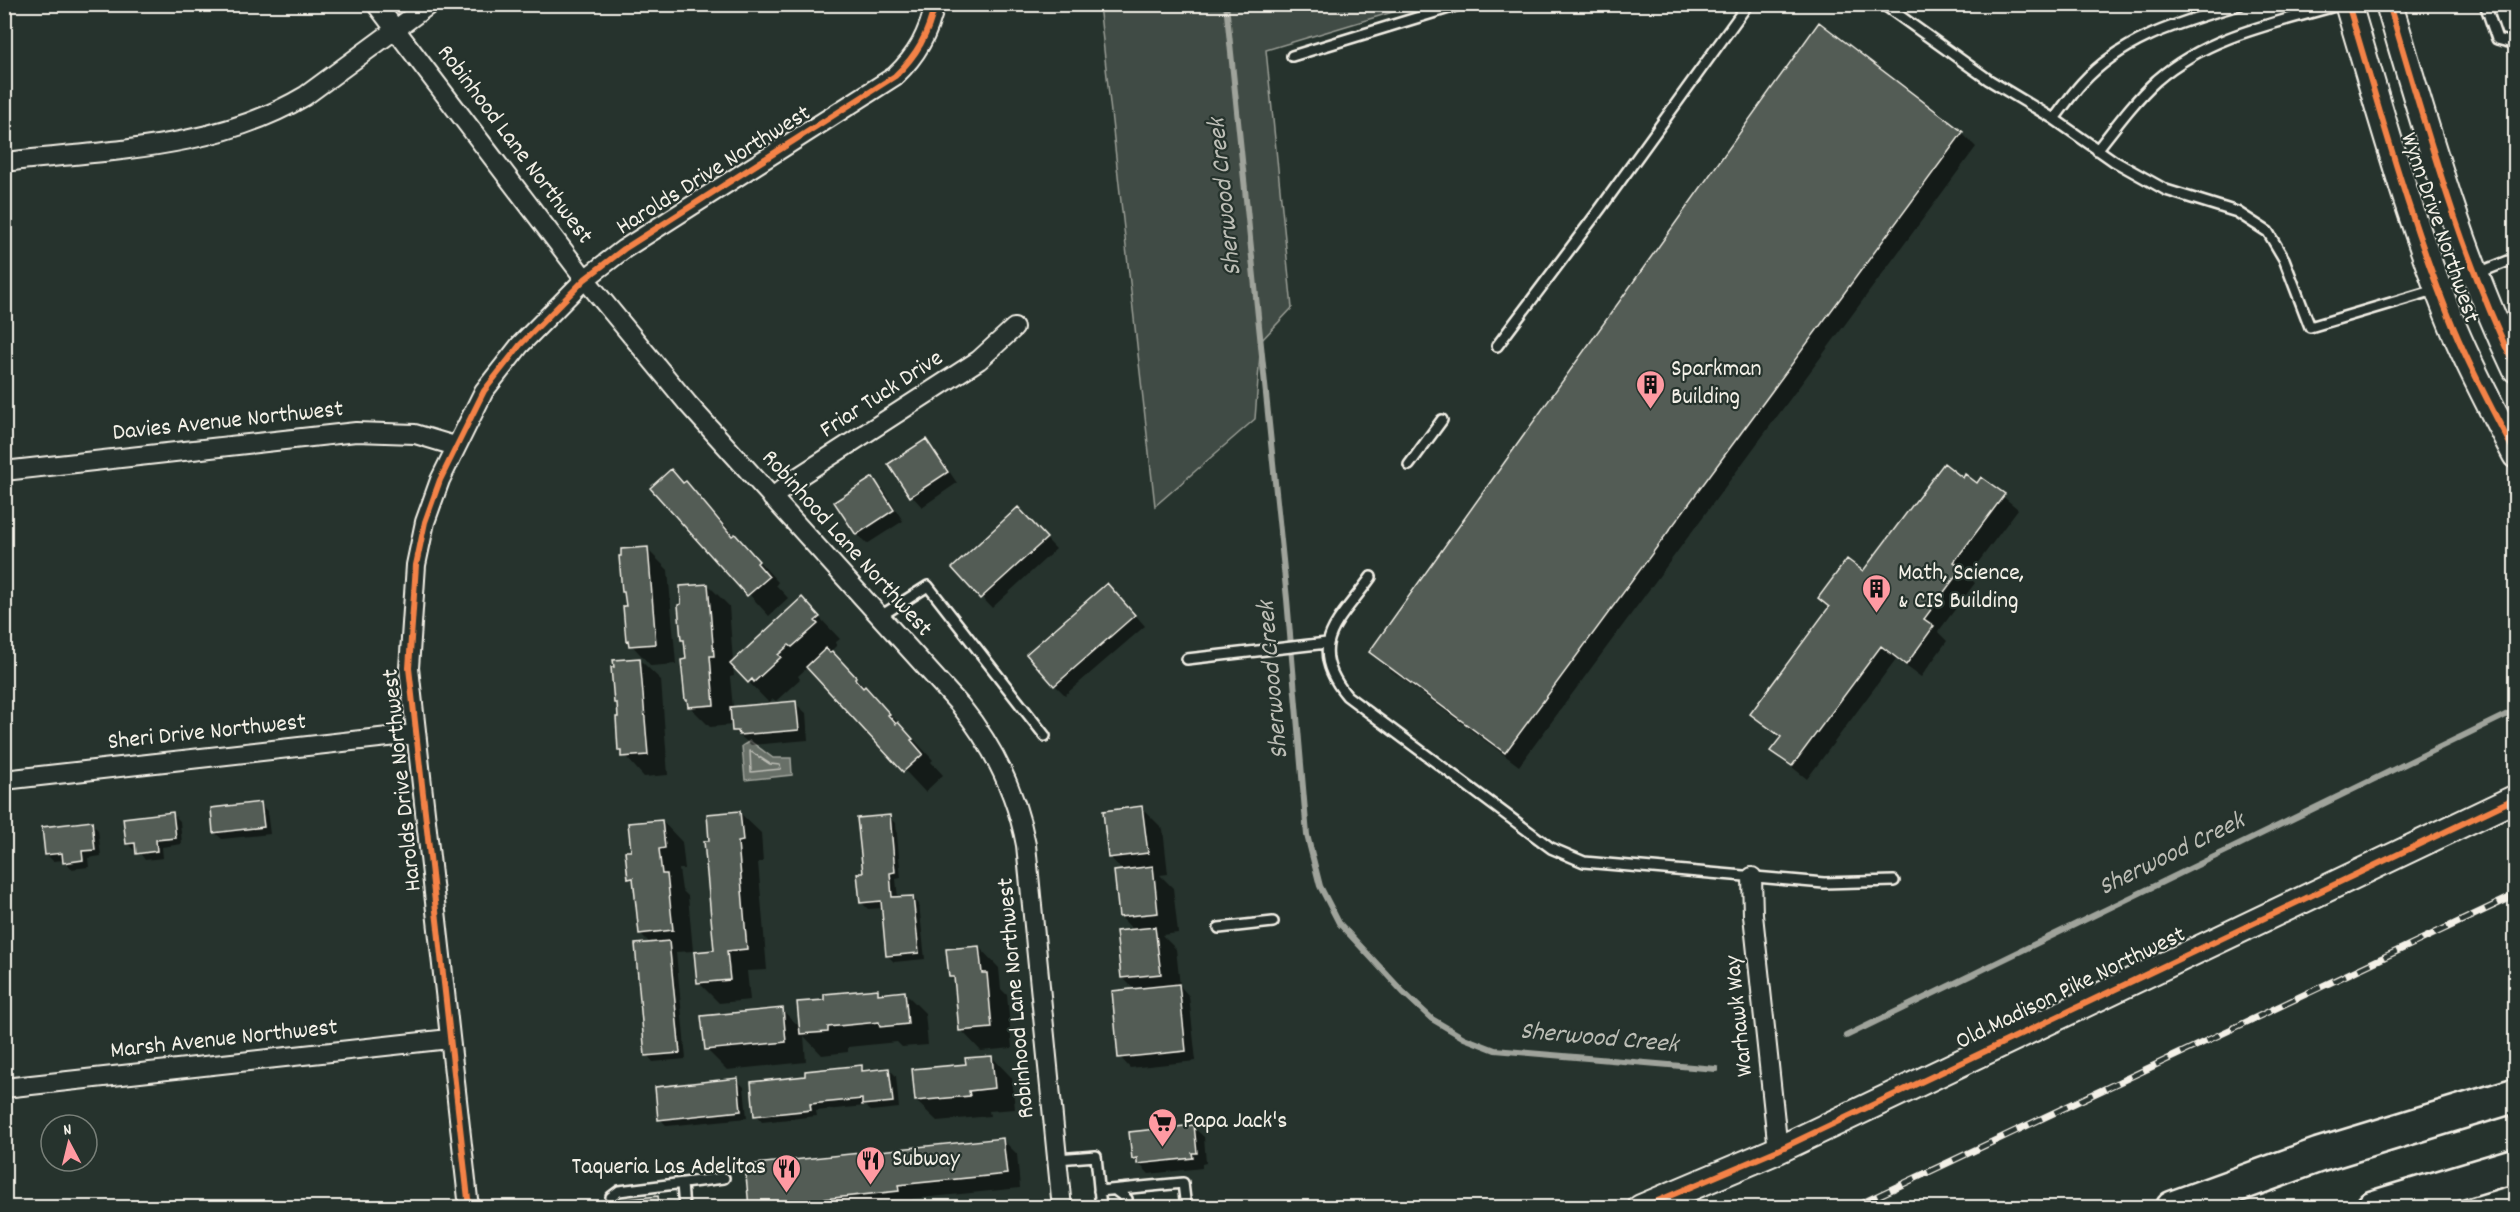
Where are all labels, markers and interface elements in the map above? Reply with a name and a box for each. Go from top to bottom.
street label: Robinhood Lane Northwest [428,38,600,252]
street label: Harolds Drive Northwest [610,97,818,245]
water label: Sherwood Creek [1199,114,1253,278]
street label: Wynn Drive Northwest [2391,128,2488,328]
street label: Friar Tuck Drive [814,342,950,448]
place label: Sparkman Building [1671,353,1761,415]
building icon: Sparkman Building [1634,368,1666,410]
street label: Davies Avenue Northwest [111,393,345,451]
street label: Robinhood Lane Northwest [752,443,940,645]
place label: Math, Science, & CIS Building [1898,557,2024,619]
building icon: Math, Science, & CIS Building [1861,572,1893,614]
water label: Sherwood Creek [1248,597,1299,761]
street label: Harolds Drive Northwest [374,667,432,893]
street label: Sheri Drive Northwest [106,706,308,760]
water label: Sherwood Creek [2093,803,2253,906]
street label: Robinhood Lane Northwest [990,876,1044,1120]
street label: Old Madison Pike Northwest [1950,918,2192,1060]
street label: Warhawk Way [1717,952,1763,1078]
street label: Marsh Avenue Northwest [109,1011,339,1069]
water label: Sherwood Creek [1518,1014,1682,1065]
place label: Papa Jack's [1183,1105,1287,1139]
supermarket icon: Papa Jack's [1146,1106,1178,1148]
north arrow [39,1113,99,1173]
text: N [62,1119,73,1142]
place label: Subway [892,1143,961,1177]
restaurant icon: Subway [855,1144,887,1186]
place label: Taqueria Las Adelitas [572,1151,766,1185]
restaurant icon: Taqueria Las Adelitas [771,1152,803,1194]

